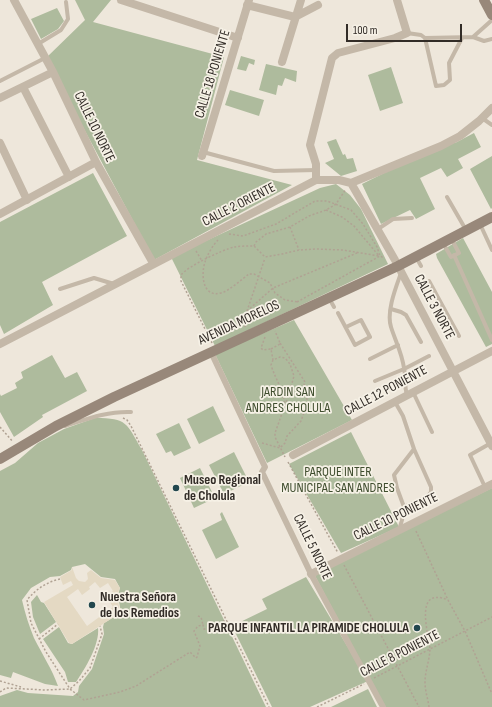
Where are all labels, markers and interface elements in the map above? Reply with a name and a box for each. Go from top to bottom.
scale bar [348,16,464,42]
text: 100 m [353,23,378,38]
street label: CALLE 18 PONIENTE [192,28,234,120]
street label: CALLE 10 NORTE [70,89,118,165]
street label: CALLE 2 ORIENTE [200,179,278,231]
street label: CALLE 3 NORTE [410,272,458,342]
street label: AVENIDA MORELOS [196,297,282,349]
street label: CALLE 12 PONIENTE [342,362,430,420]
park label: JARDIN SAN ANDRES CHOLULA [246,384,330,416]
park label: PARQUE INTER MUNICIPAL SAN ANDRES [281,464,395,496]
place label: Museo Regional de Cholula [184,472,261,504]
marker: Museo Regional de Cholula [171,483,181,493]
street label: CALLE 10 PONIENTE [351,489,441,545]
street label: CALLE 5 NORTE [289,512,335,582]
place label: Nuestra Señora de los Remedios [100,589,179,622]
marker: Nuestra Señora de los Remedios [87,600,97,610]
place label: PARQUE INFANTIL LA PIRAMIDE CHOLULA [208,620,409,636]
marker: PARQUE INFANTIL LA PIRAMIDE CHOLULA [412,623,422,633]
street label: CALLE 8 PONIENTE [358,627,442,681]

